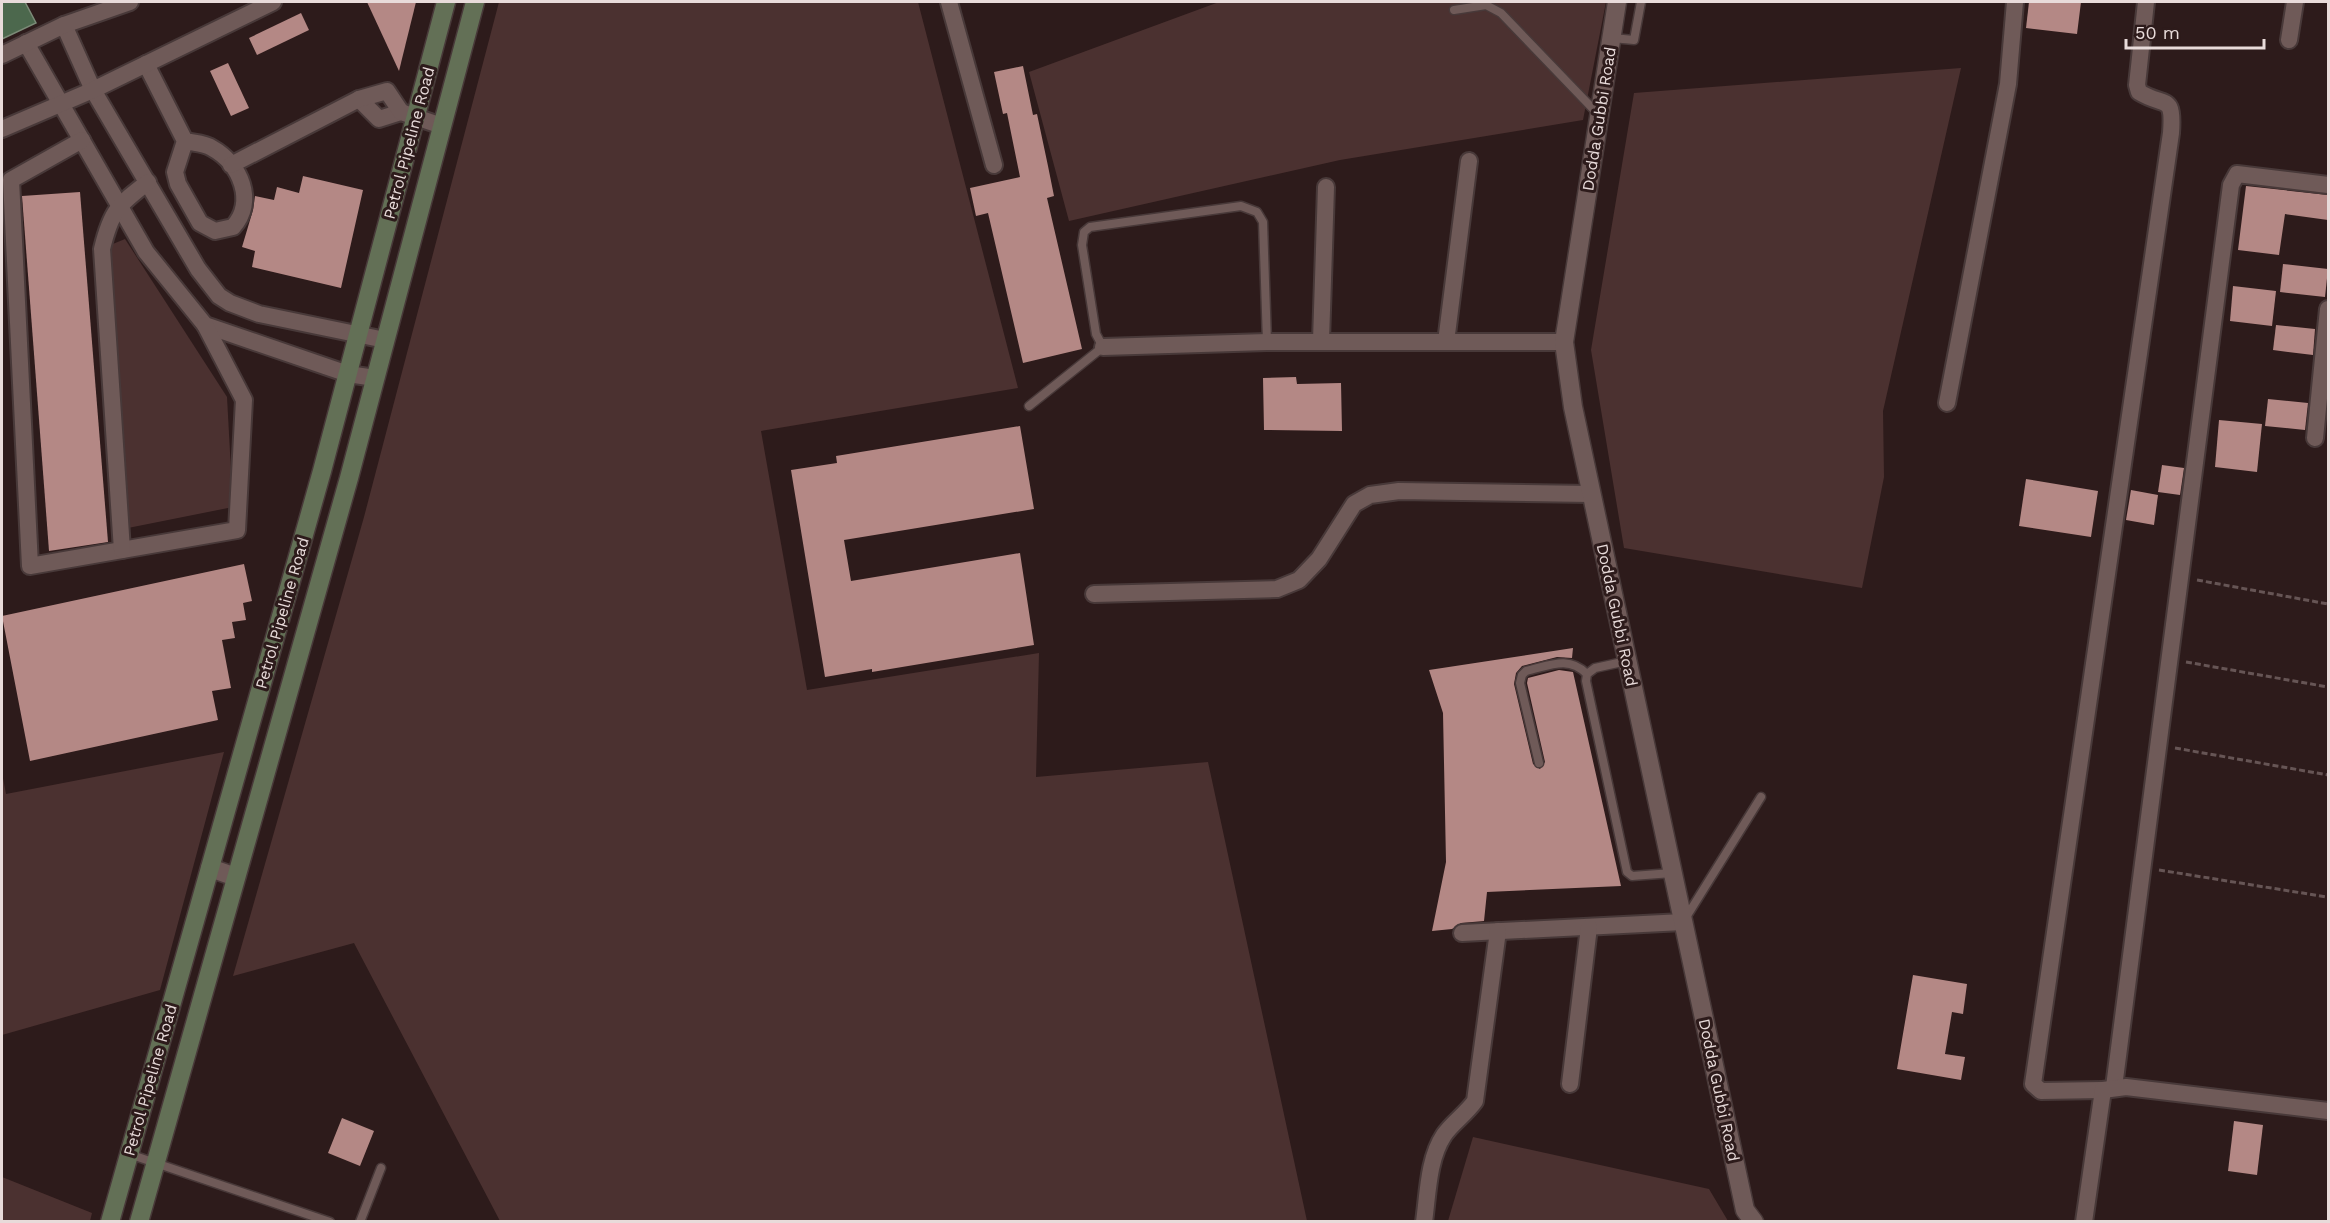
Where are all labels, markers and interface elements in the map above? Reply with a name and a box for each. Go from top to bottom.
scale bar [2126,12,2264,50]
text: 50 m [2135,22,2180,43]
street label: Dodda Gubbi Road [1578,46,1620,192]
street label: Petrol Pipeline Road [379,65,439,221]
street label: Petrol Pipeline Road [251,535,313,691]
street label: Dodda Gubbi Road [1593,542,1641,688]
street label: Petrol Pipeline Road [119,1002,181,1158]
street label: Dodda Gubbi Road [1695,1017,1743,1163]

